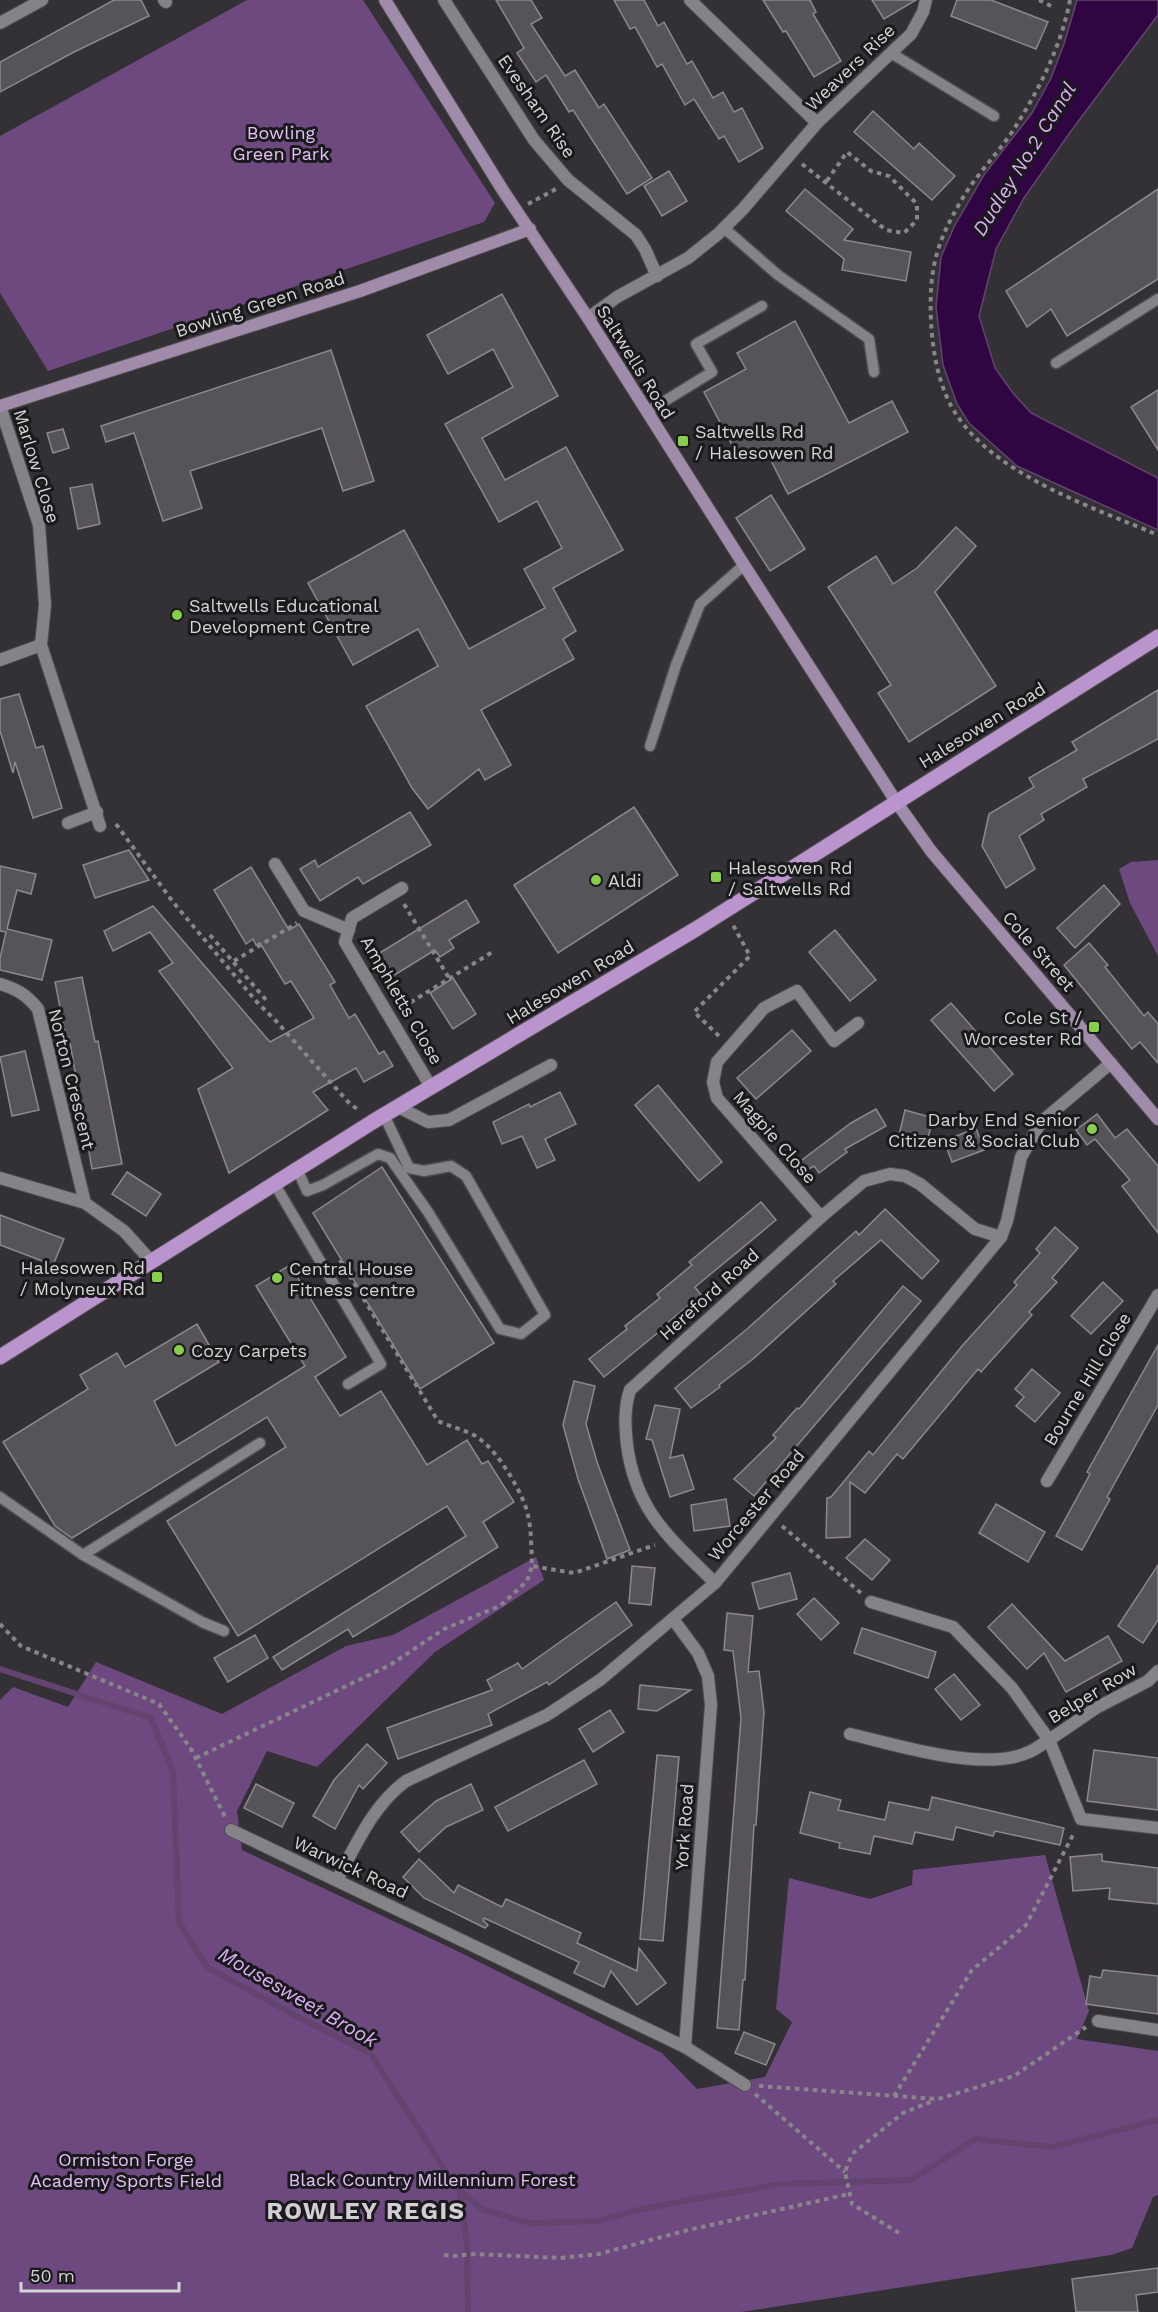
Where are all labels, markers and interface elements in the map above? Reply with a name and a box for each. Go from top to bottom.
street label: Weavers Rise [801,19,899,115]
street label: Evesham Rise [494,50,580,162]
water label: Dudley No.2 Canal [967,78,1081,240]
park label: Bowling Green Park [233,122,329,164]
street label: Bowling Green Road [173,267,347,341]
street label: Saltwells Road [593,301,679,423]
street label: Marlow Close [10,406,64,526]
place label: Saltwells Rd / Halesowen Rd [695,421,834,463]
marker: Saltwells Rd / Halesowen Rd [676,434,690,448]
place label: Saltwells Educational Development Centre [189,595,379,637]
marker: Saltwells Educational Development Centre [170,608,184,622]
street label: Halesowen Road [915,678,1049,772]
place label: Halesowen Rd / Saltwells Rd [728,857,853,899]
place label: Aldi [608,870,641,891]
marker: Halesowen Rd / Saltwells Rd [709,870,723,884]
marker: Aldi [589,873,603,887]
street label: Cole Street [998,907,1080,996]
street label: Amphletts Close [357,932,447,1068]
street label: Halesowen Road [502,936,638,1028]
street label: Norton Crescent [44,1006,100,1152]
place label: Cole St / Worcester Rd [964,1007,1082,1049]
marker: Cole St / Worcester Rd [1087,1020,1101,1034]
street label: Magpie Close [729,1086,821,1188]
place label: Darby End Senior Citizens & Social Club [888,1109,1080,1151]
marker: Darby End Senior Citizens & Social Club [1085,1122,1099,1136]
street label: Hereford Road [655,1244,763,1344]
place label: Halesowen Rd / Molyneux Rd [20,1257,145,1299]
place label: Central House Fitness centre [289,1258,415,1300]
marker: Halesowen Rd / Molyneux Rd [150,1270,164,1284]
marker: Central House Fitness centre [270,1271,284,1285]
street label: Bourne Hill Close [1039,1309,1135,1449]
place label: Cozy Carpets [191,1340,307,1361]
marker: Cozy Carpets [172,1343,186,1357]
street label: Worcester Road [703,1445,809,1565]
street label: Belper Row [1044,1658,1140,1728]
street label: York Road [670,1783,698,1871]
street label: Warwick Road [290,1831,412,1903]
water label: Mousesweet Brook [214,1942,383,2053]
park label: Ormiston Forge Academy Sports Field [30,2149,222,2191]
park label: Black Country Millennium Forest [289,2169,576,2190]
district label: ROWLEY REGIS [266,2197,466,2225]
scale bar [21,2255,178,2293]
text: 50 m [30,2265,75,2286]

